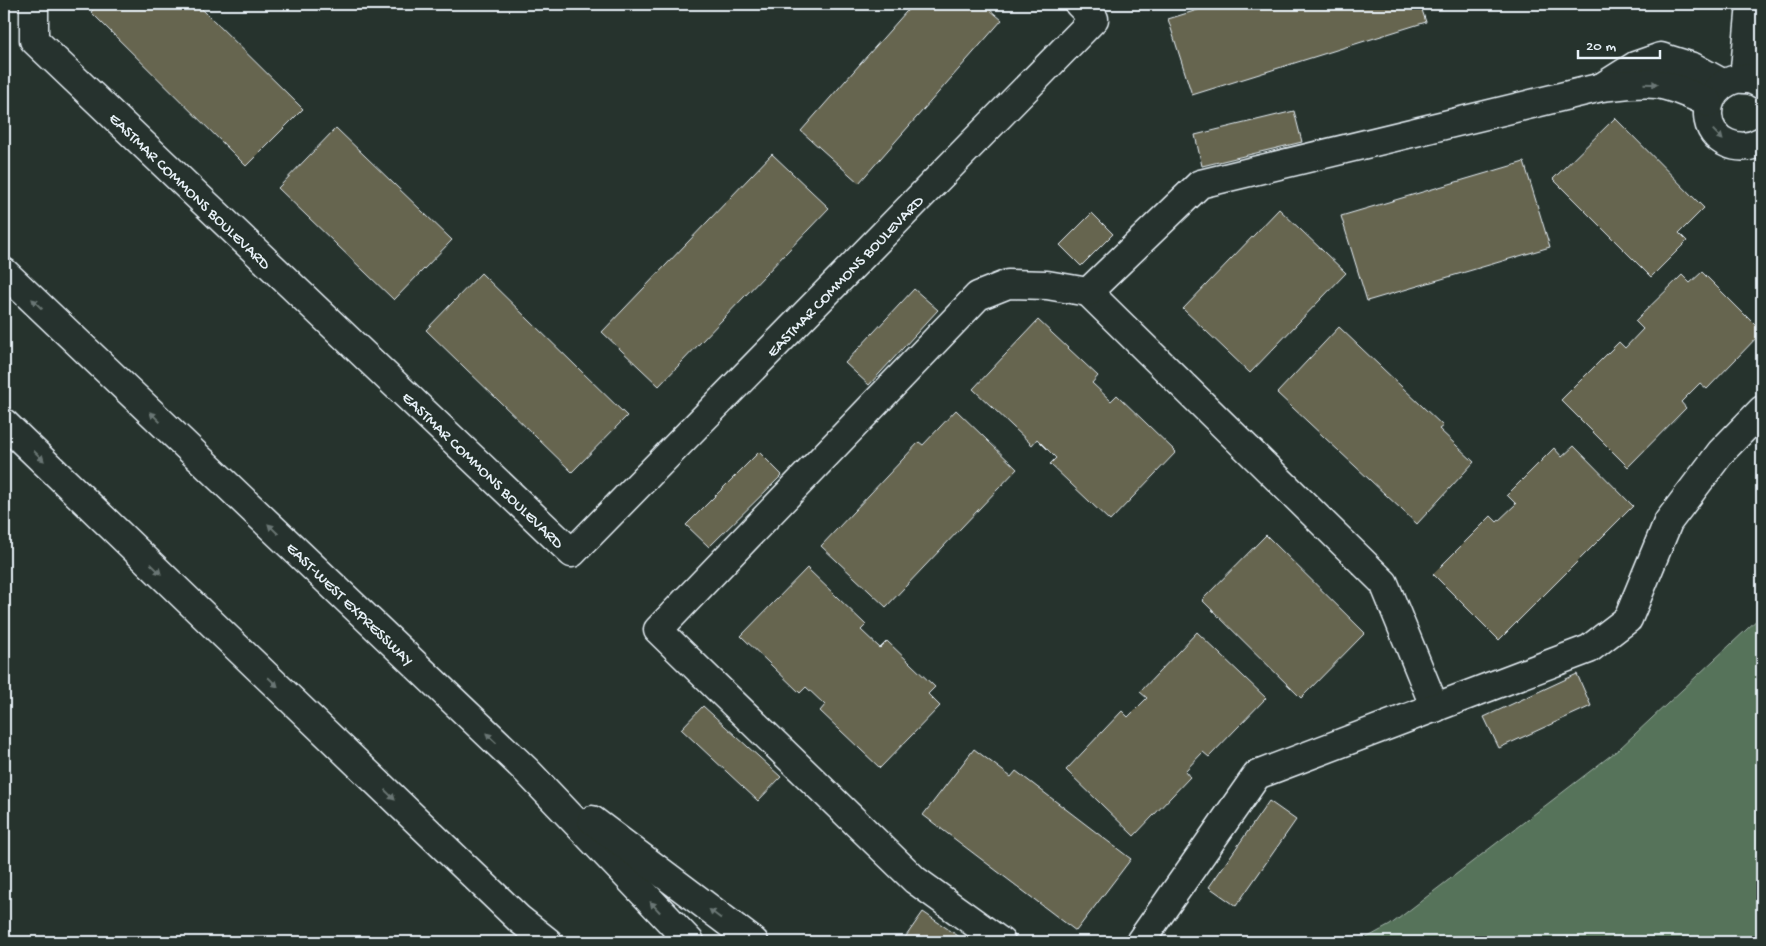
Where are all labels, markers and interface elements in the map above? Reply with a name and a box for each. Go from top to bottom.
scale bar [1578,28,1661,60]
text: 20 m [1586,38,1616,56]
one-way arrow [1643,81,1659,89]
street label: EASTMAR COMMONS BOULEVARD [104,110,274,275]
one-way arrow [1712,129,1724,141]
street label: EASTMAR COMMONS BOULEVARD [764,192,929,362]
one-way arrow [32,298,44,310]
street label: EASTMAR COMMONS BOULEVARD [397,389,567,554]
one-way arrow [149,411,161,423]
one-way arrow [33,450,45,462]
one-way arrow [267,523,279,535]
street label: EAST-WEST EXPRESSWAY [281,540,416,671]
one-way arrow [150,563,162,575]
one-way arrow [267,676,279,688]
one-way arrow [486,732,498,744]
one-way arrow [384,789,396,801]
one-way arrow [650,902,662,914]
one-way arrow [708,908,721,919]

